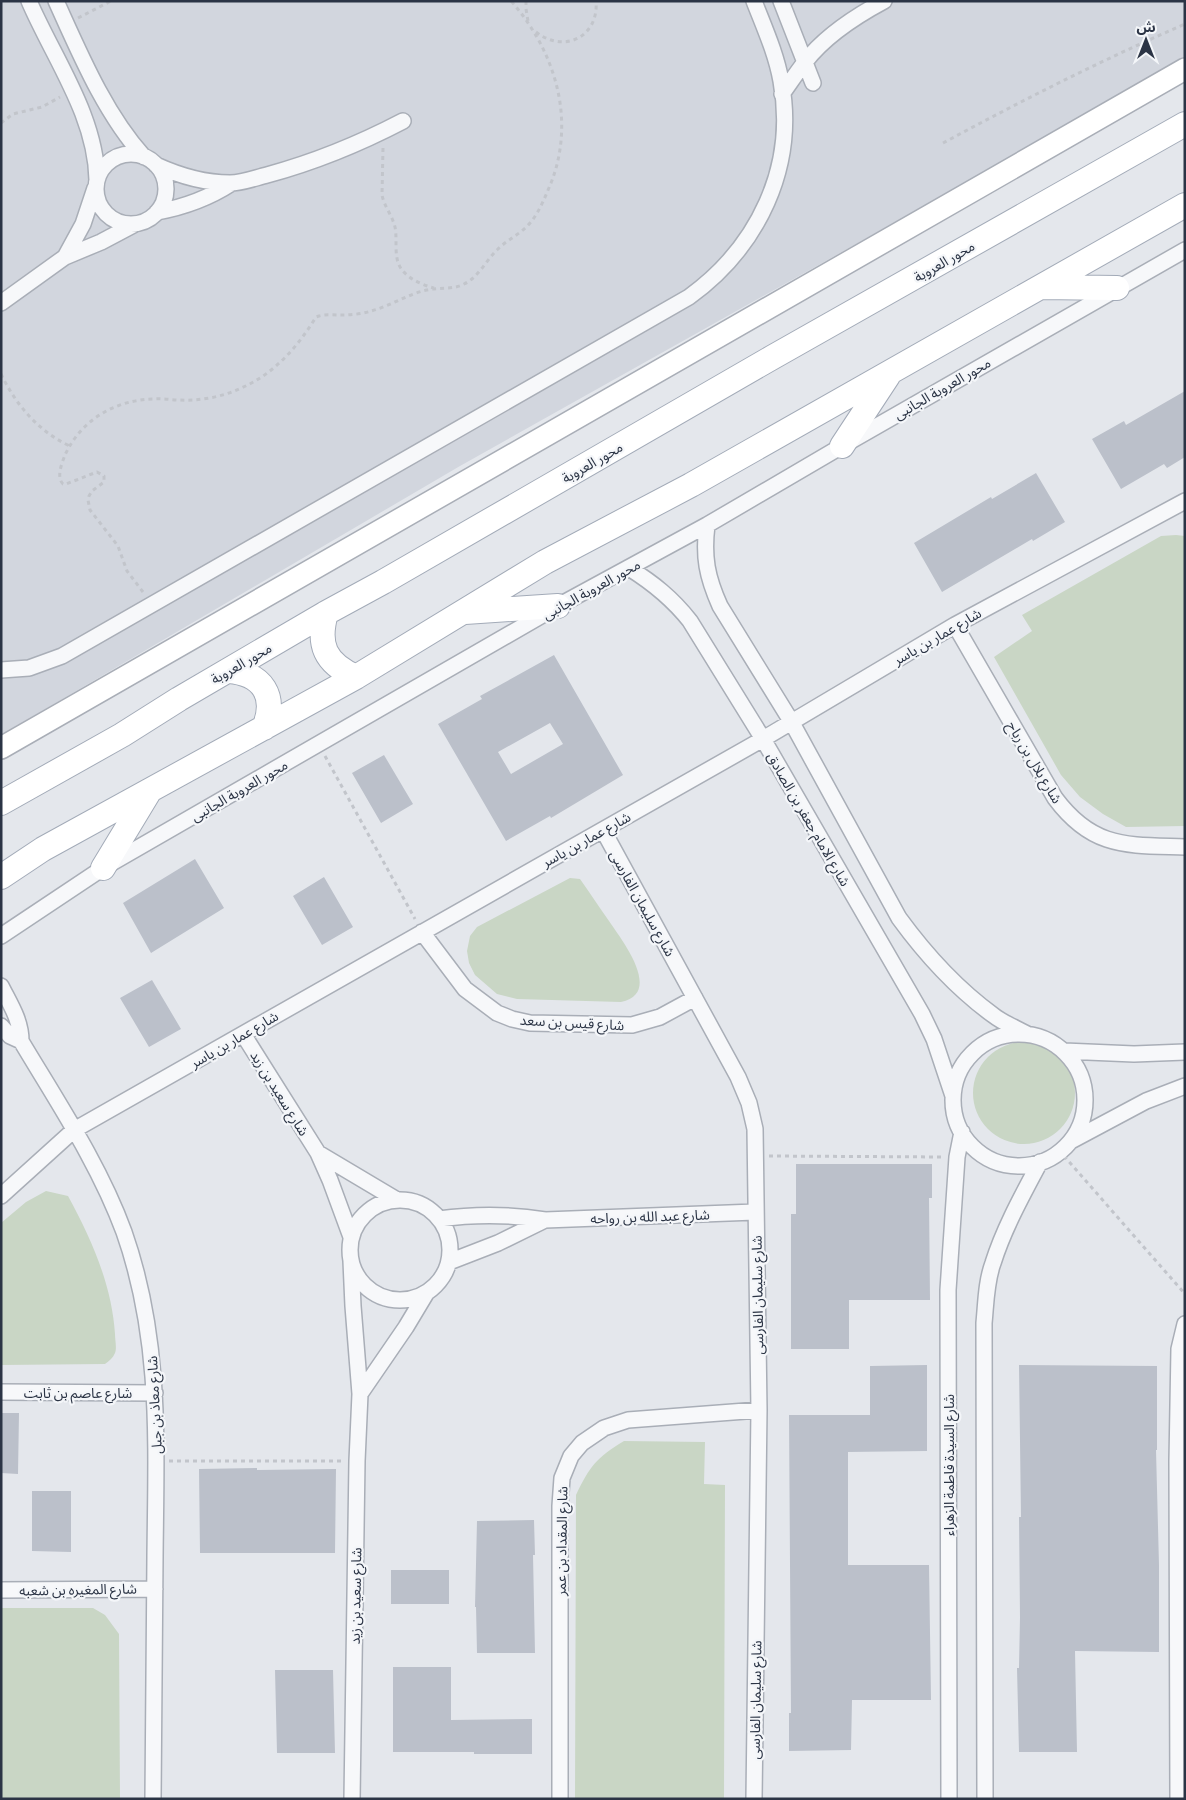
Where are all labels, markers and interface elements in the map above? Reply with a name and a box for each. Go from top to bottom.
north arrow [1121,15,1171,65]
text: ش [1136,17,1156,36]
street label: محور العروبة [910,236,978,286]
street label: محور العروبة الجانبى [890,352,994,424]
street label: محور العروبة [558,437,626,487]
street label: محور العروبة الجانبى [539,554,643,624]
street label: شارع عمار بن ياسر [889,603,986,671]
street label: محور العروبة [207,638,275,688]
street label: شارع بلال بن رباح [1001,717,1067,808]
street label: شارع الامام جعفر بن الصادق [761,748,855,891]
street label: محور العروبة الجانبى [187,754,291,826]
street label: شارع عمار بن ياسر [537,807,635,873]
street label: شارع سليمان الفارسى [604,846,680,961]
street label: شارع عمار بن ياسر [186,1006,283,1074]
street label: شارع قيس بن سعد [519,1010,625,1036]
street label: شارع سعيد بن زيد [245,1047,314,1140]
street label: شارع عبد الله بن رواحه [590,1204,710,1230]
street label: شارع سليمان الفارسى [746,1235,770,1355]
street label: شارع معاذ بن جبل [142,1355,168,1455]
street label: شارع عاصم بن ثابت [24,1383,132,1404]
street label: شارع السيدة فاطمة الزهراء [939,1394,960,1536]
street label: شارع المقداد بن عمر [551,1486,573,1597]
street label: شارع سعيد بن زيد [345,1547,367,1645]
street label: شارع المغيره بن شعبه [19,1578,137,1602]
street label: شارع سليمان الفارسى [744,1640,768,1760]

